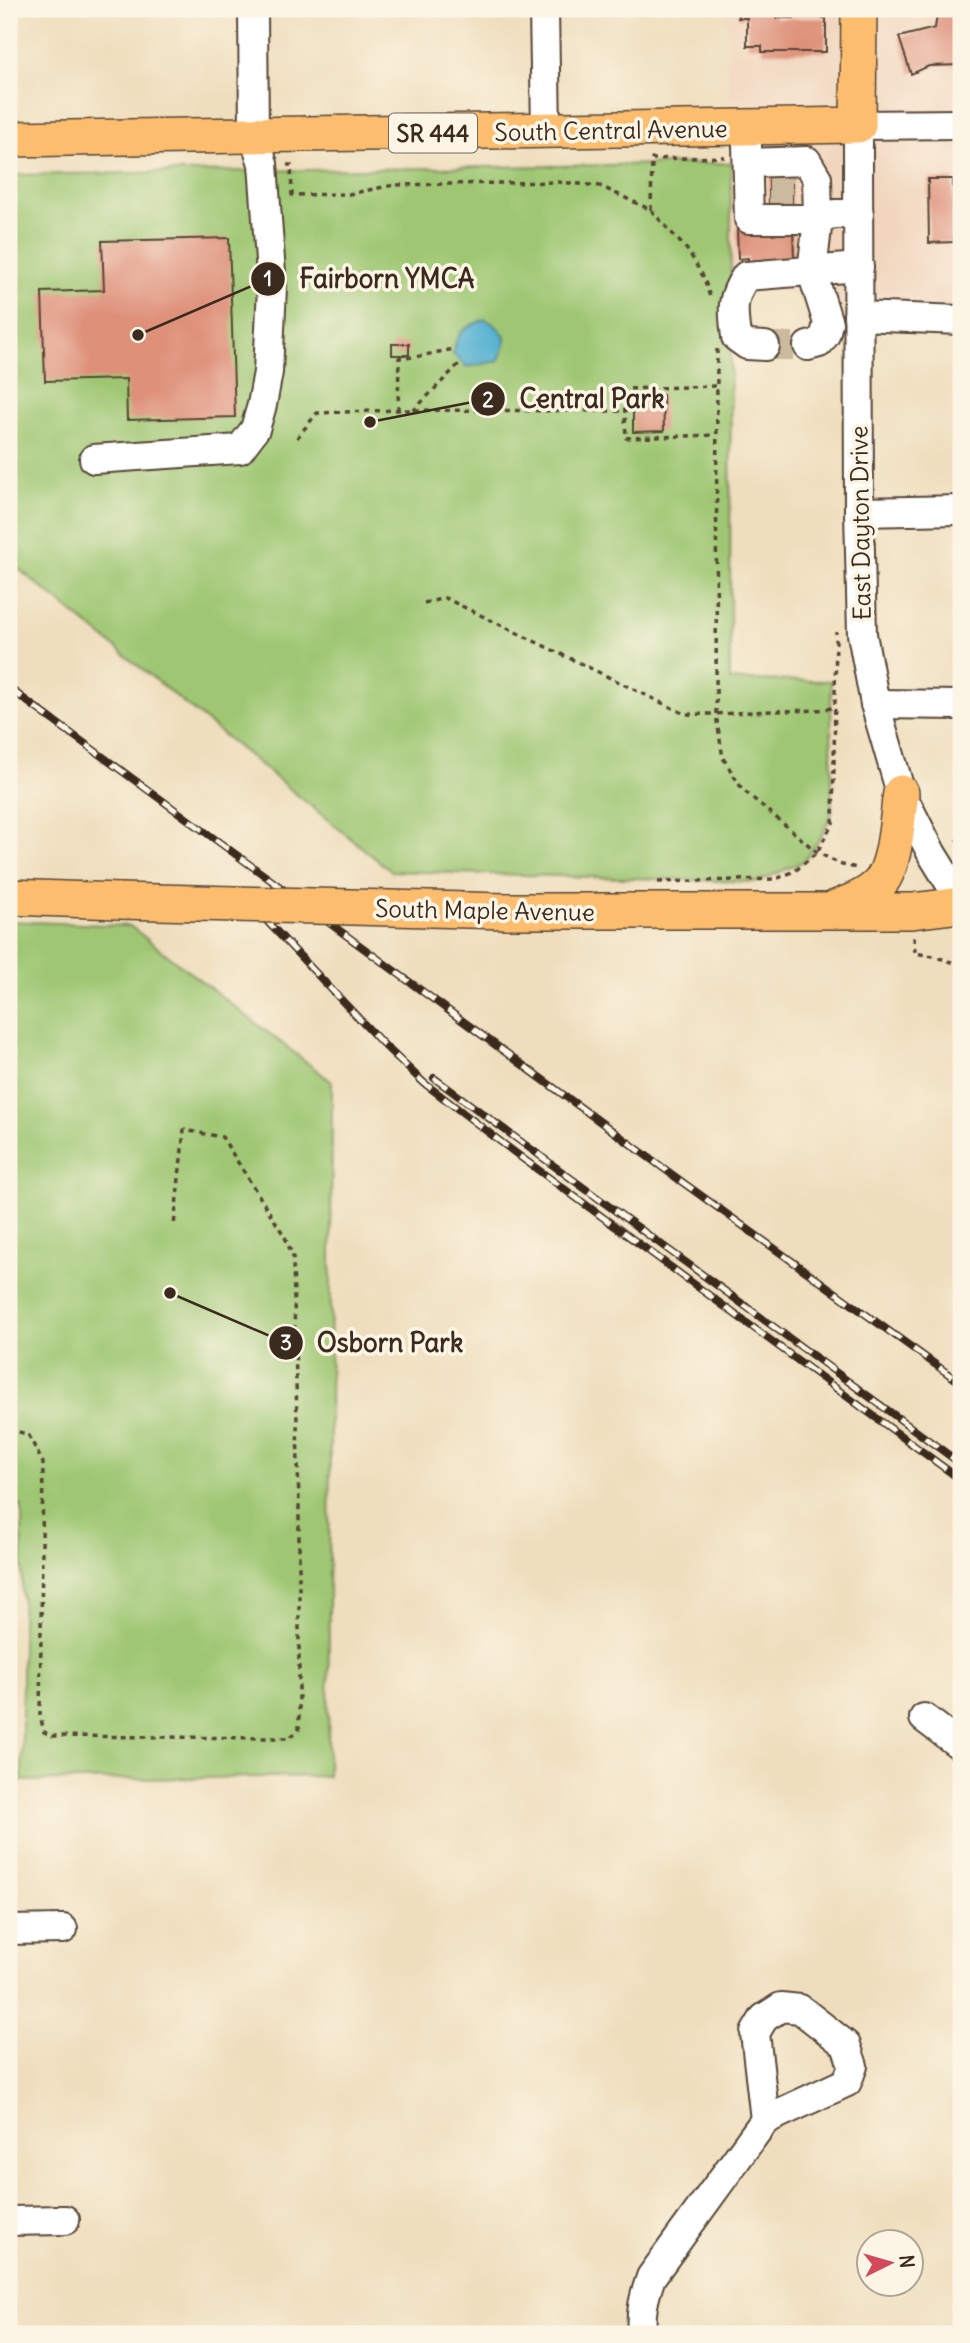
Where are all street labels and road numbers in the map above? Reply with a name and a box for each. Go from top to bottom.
street label: South Central Avenue [494,113,728,147]
road number: SR 444 [389,114,477,152]
street label: East Dayton Drive [843,426,877,620]
street label: South Maple Avenue [375,893,595,927]

